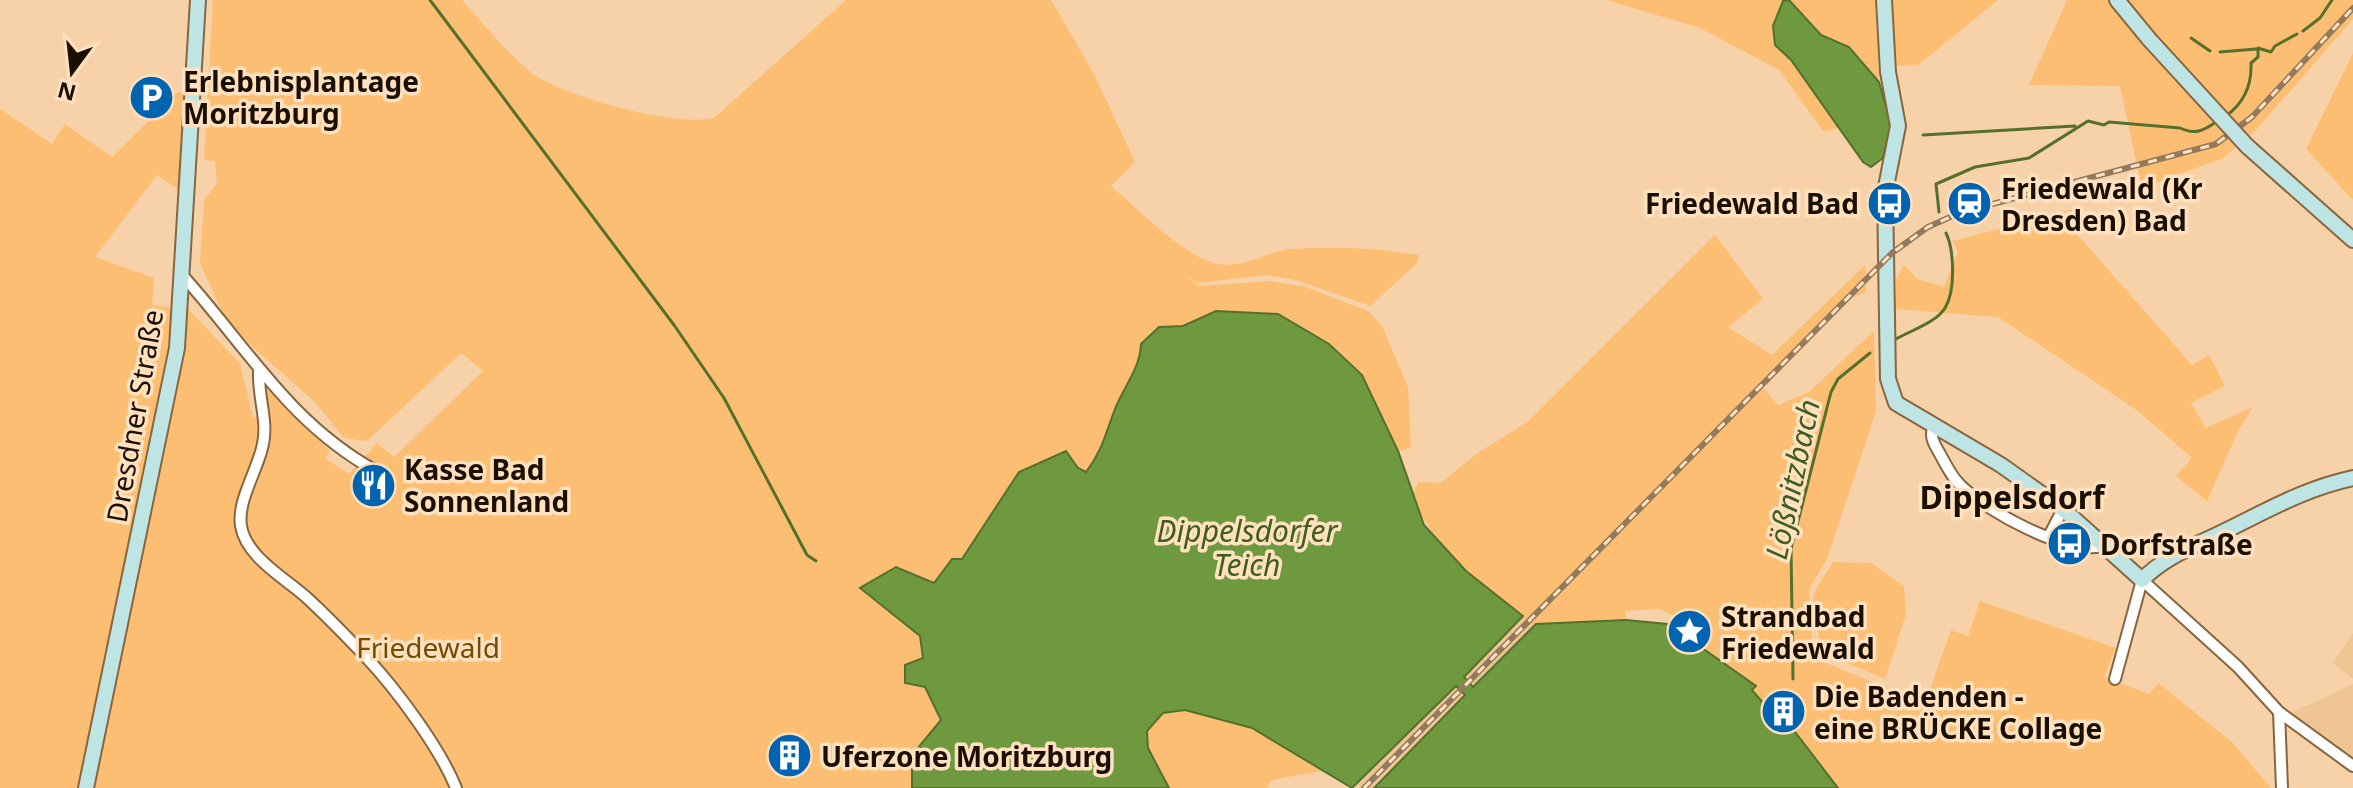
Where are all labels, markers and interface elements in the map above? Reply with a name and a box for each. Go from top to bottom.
north arrow [32,32,112,112]
place label: Erlebnisplantage Moritzburg [183,62,419,132]
parking icon: Erlebnisplantage Moritzburg [128,73,176,121]
text: N [54,75,79,109]
place label: Friedewald (Kr Dresden) Bad [2001,169,2203,239]
bus stop icon: Friedewald Bad [1866,179,1914,227]
station icon: Friedewald (Kr Dresden) Bad [1946,180,1994,228]
place label: Friedewald Bad [1645,184,1859,222]
street label: Dresdner Straße [97,307,171,525]
water label: Lößnitzbach [1755,395,1829,563]
place label: Kasse Bad Sonnenland [404,450,569,520]
restaurant icon: Kasse Bad Sonnenland [349,461,397,509]
district label: Dippelsdorf [1919,475,2106,518]
water label: Dippelsdorfer Teich [1157,510,1338,585]
bus stop icon: Dorfstraße [2045,520,2093,568]
place label: Dorfstraße [2100,525,2253,563]
place label: Strandbad Friedewald [1721,597,1875,667]
place icon: Strandbad Friedewald [1666,608,1714,656]
park label: Friedewald [356,628,500,666]
place label: Die Badenden - eine BRÜCKE Collage [1814,677,2102,747]
building icon: Die Badenden - eine BRÜCKE Collage [1759,688,1807,736]
building icon: Uferzone Moritzburg [766,732,814,780]
place label: Uferzone Moritzburg [821,737,1112,775]

